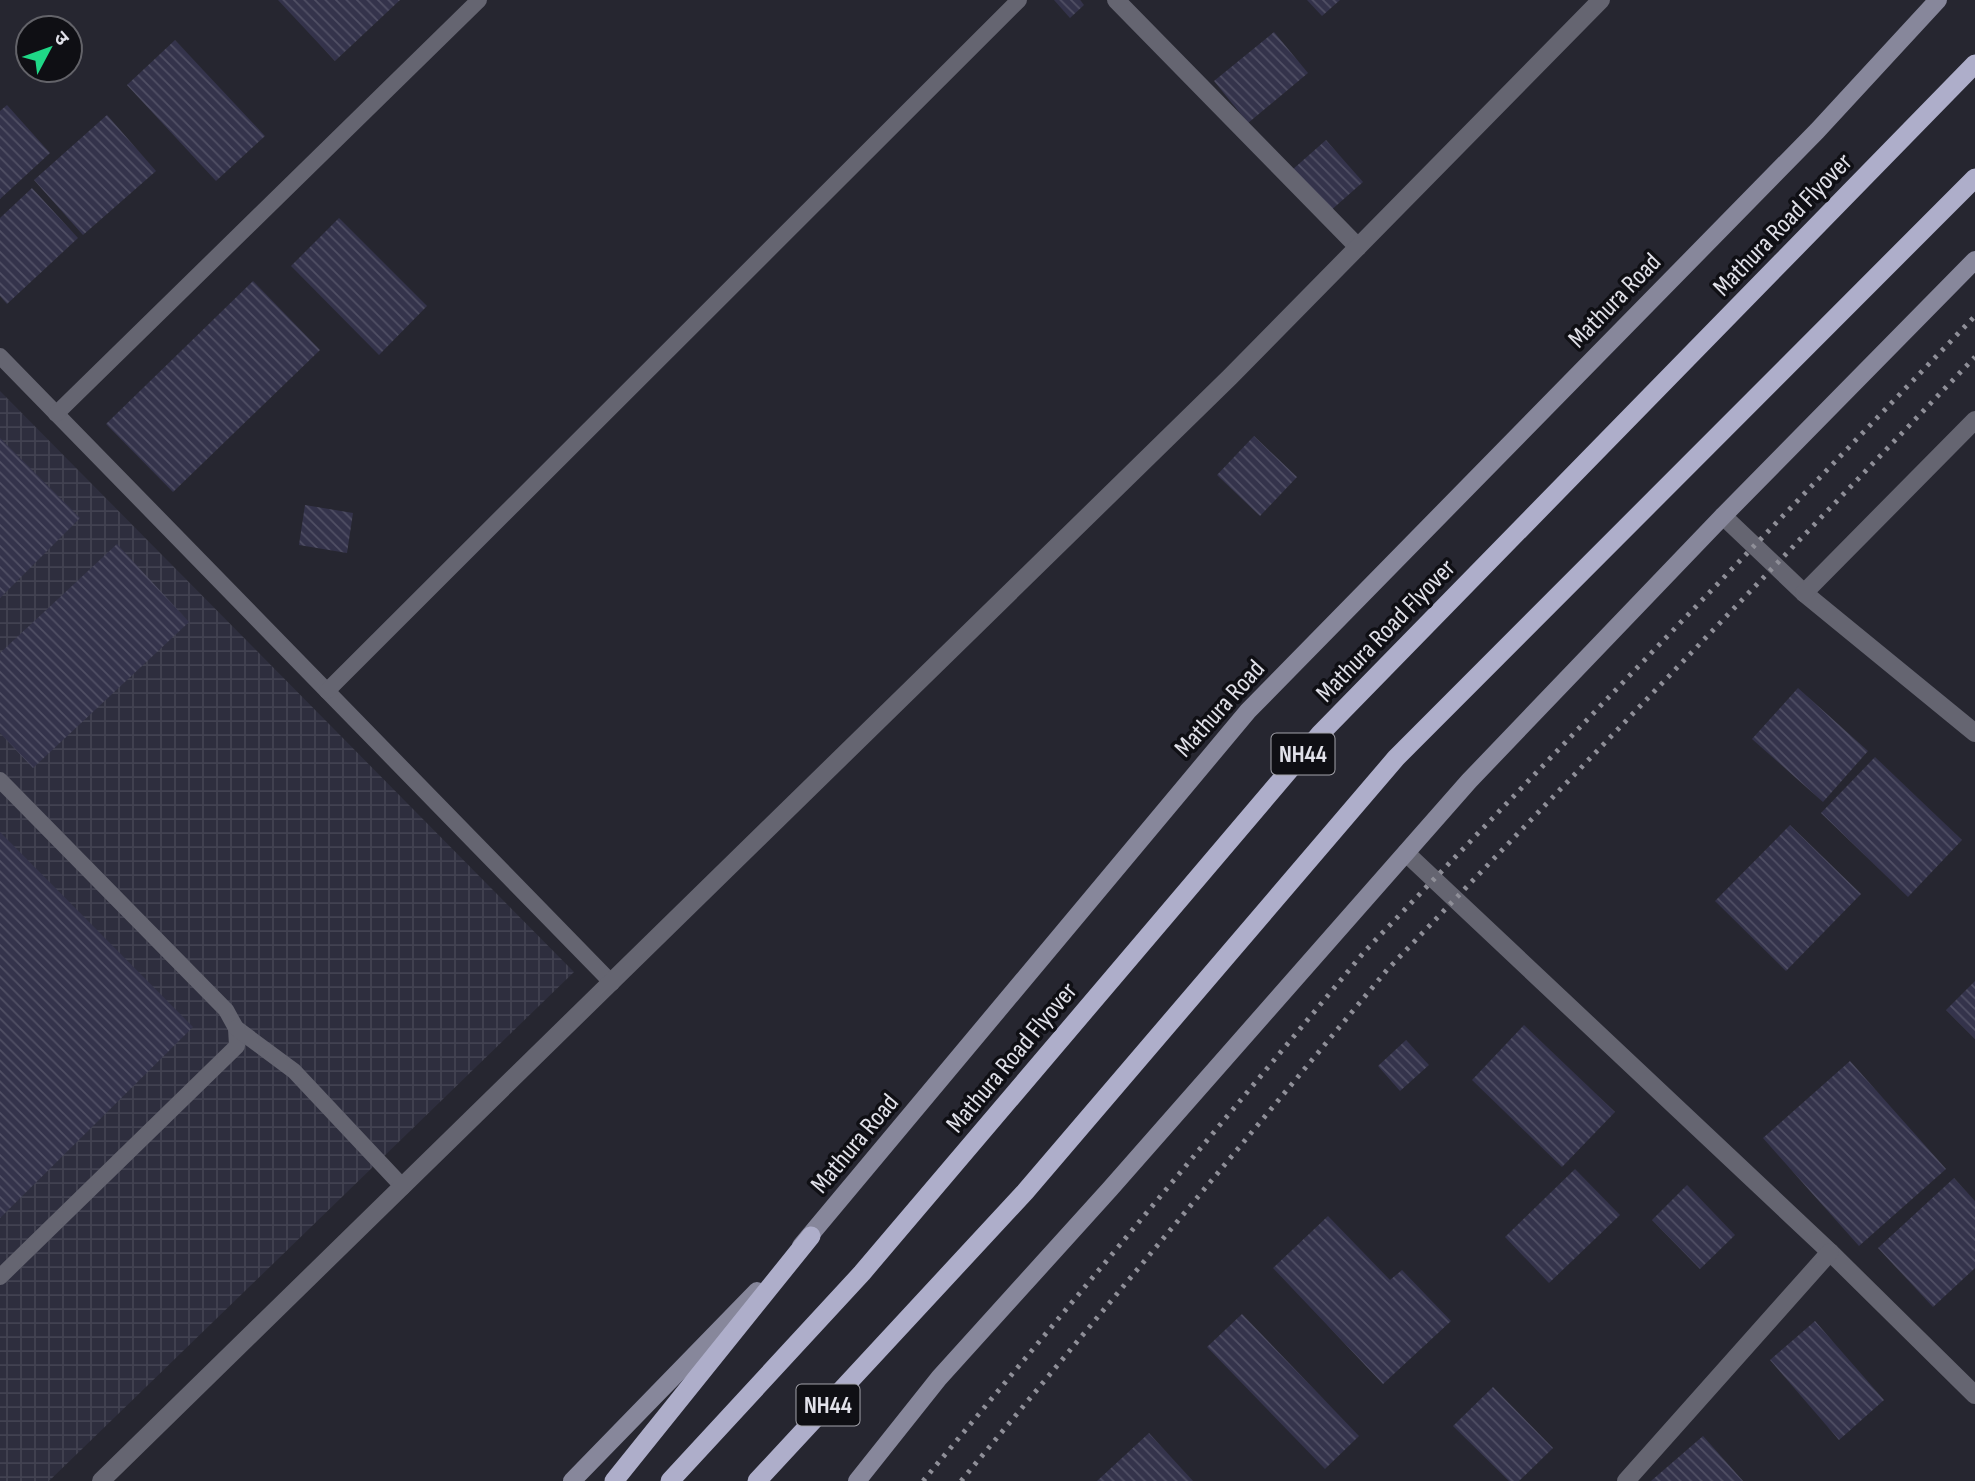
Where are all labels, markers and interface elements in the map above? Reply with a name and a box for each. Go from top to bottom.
north arrow [14,14,84,84]
text: उ [48,27,74,51]
street label: Mathura Road Flyover [1707,147,1860,303]
street label: Mathura Road [1562,247,1668,355]
street label: Mathura Road Flyover [1310,553,1463,709]
street label: Mathura Road [1168,654,1272,764]
road number: NH44 [1272,734,1334,774]
street label: Mathura Road Flyover [940,976,1084,1140]
street label: Mathura Road [805,1088,906,1200]
road number: NH44 [796,1385,860,1426]

